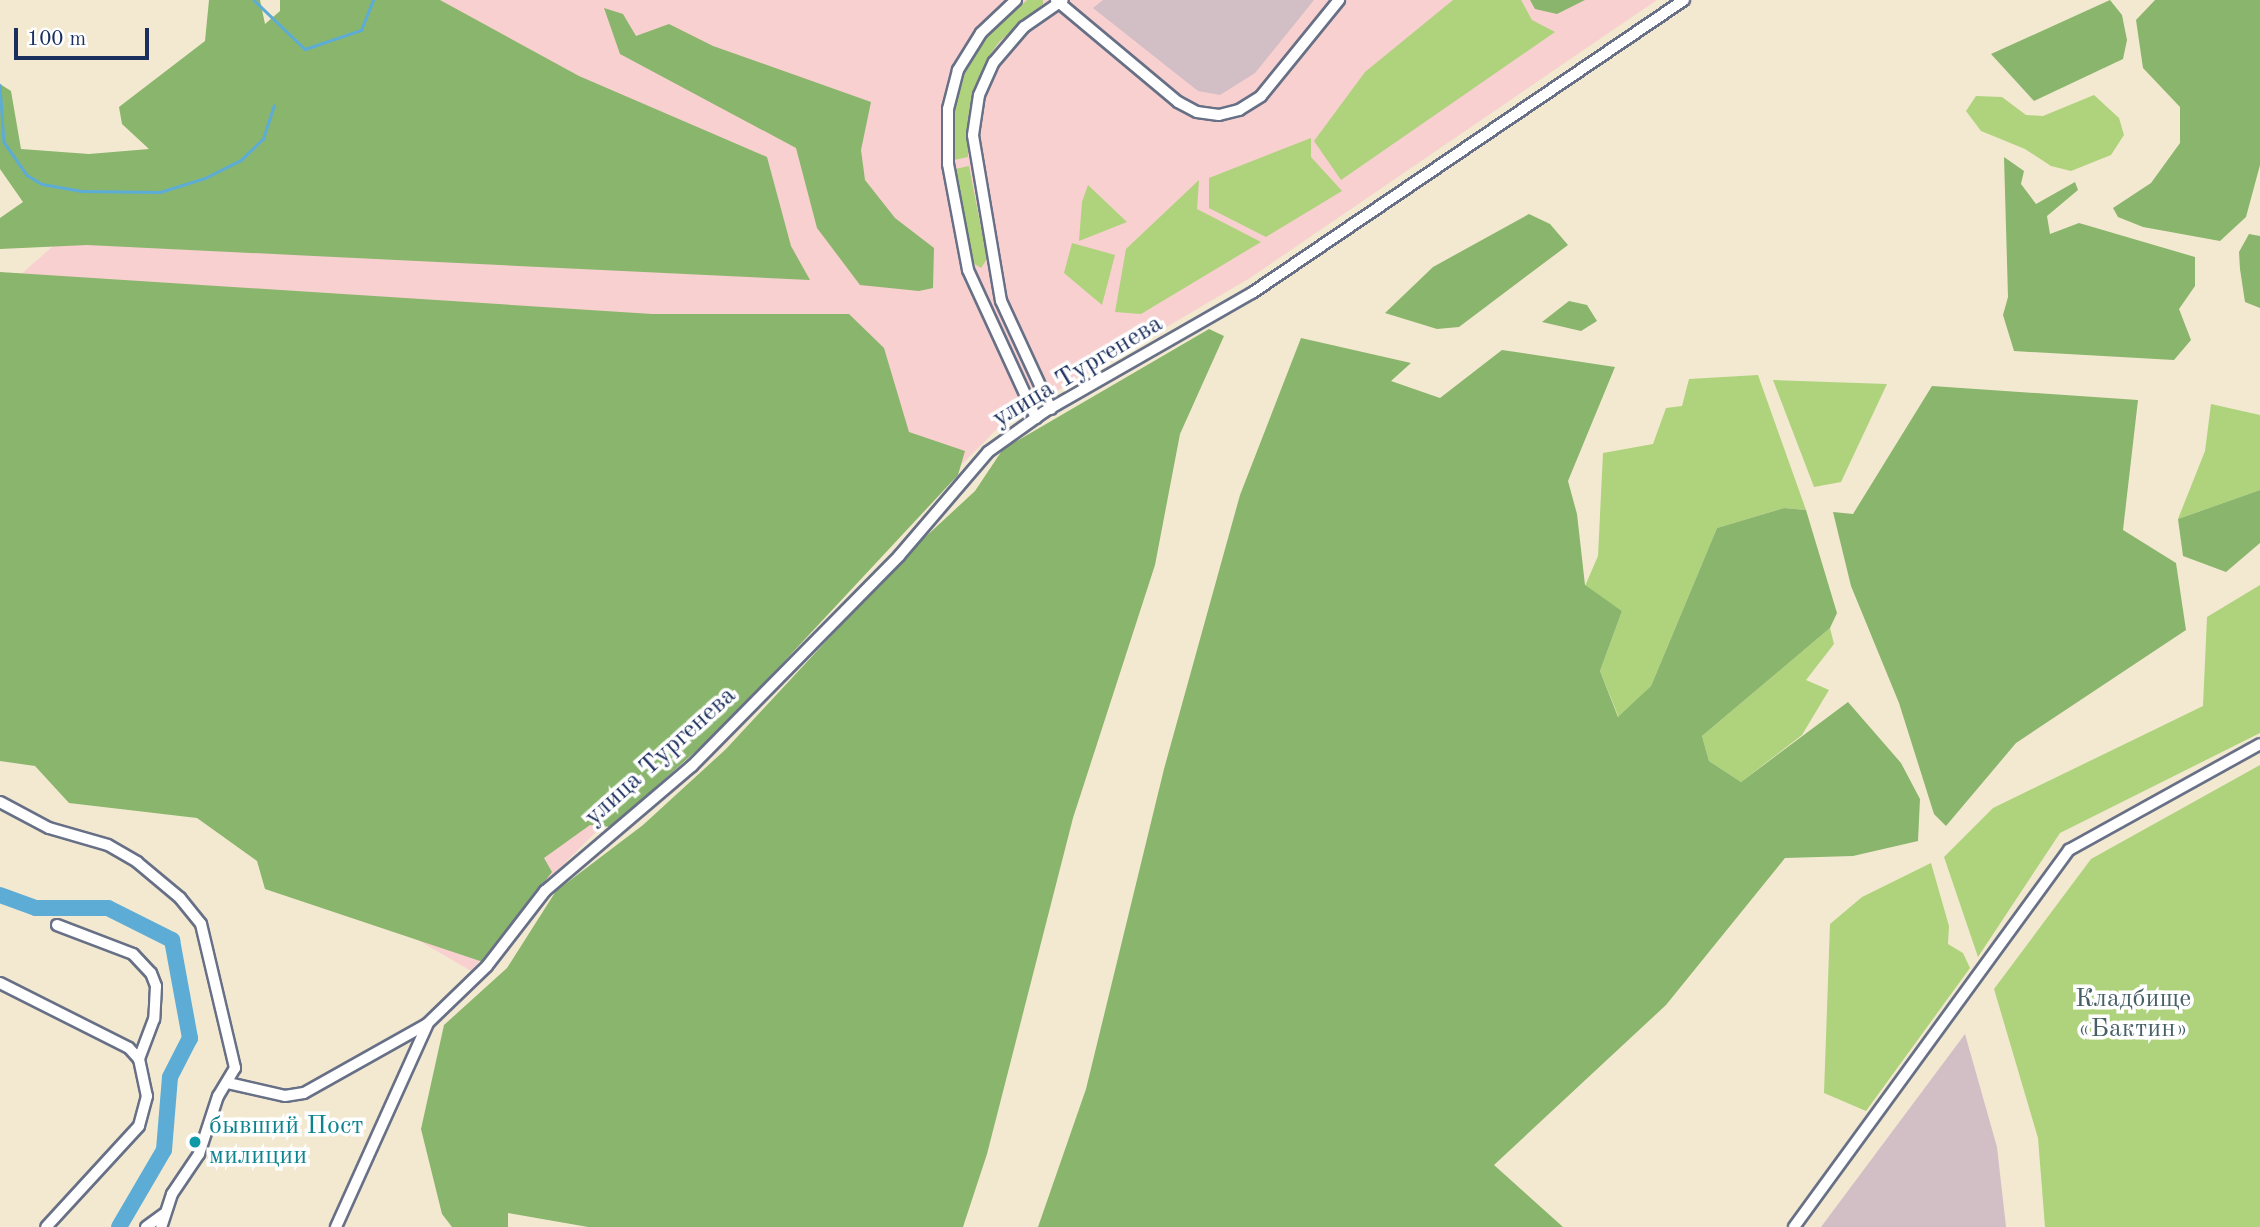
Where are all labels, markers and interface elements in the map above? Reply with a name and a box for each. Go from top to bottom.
scale bar [18,14,152,58]
text: 100 m [27,29,86,50]
street label: улица Тургенева [987,309,1169,435]
street label: улица Тургенева [579,681,743,833]
park label: Кладбище «Бактин» [2075,984,2191,1046]
place label: бывший Пост милиции [209,1111,364,1172]
marker: бывший Пост милиции [187,1134,203,1150]

